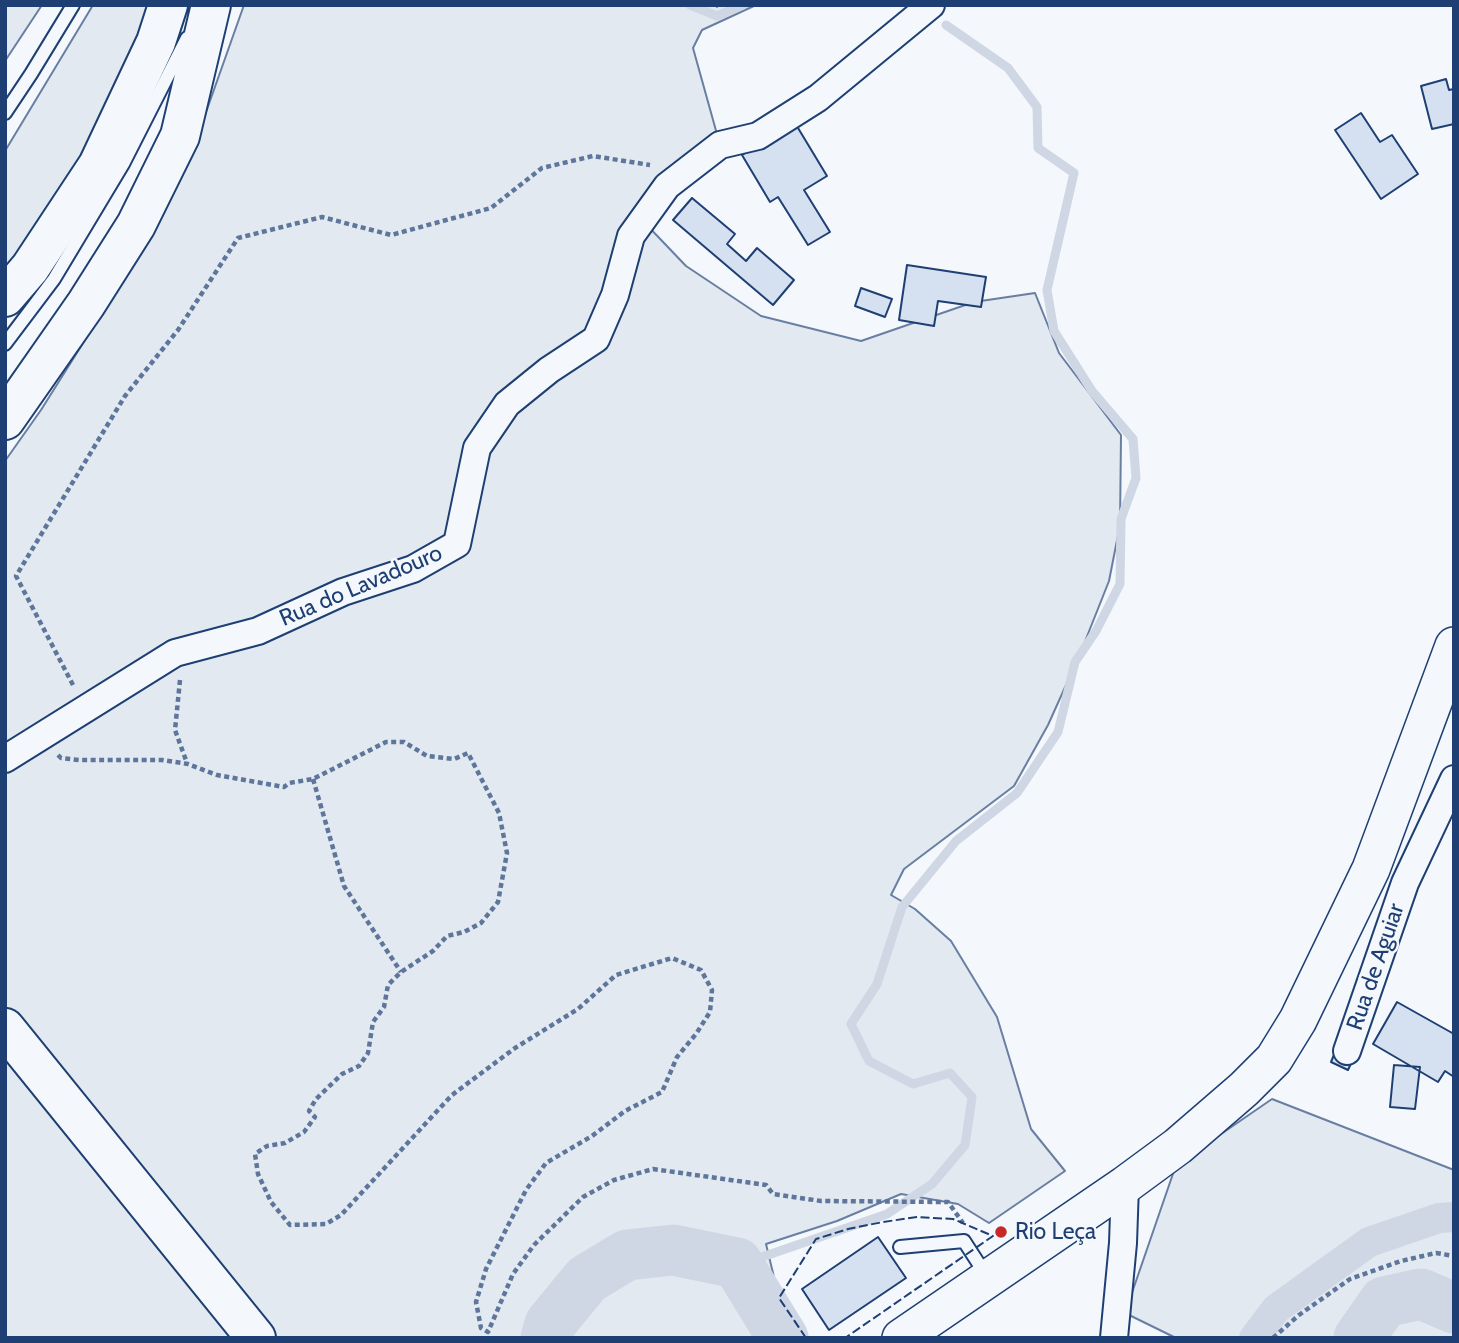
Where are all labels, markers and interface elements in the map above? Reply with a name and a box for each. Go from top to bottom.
street label: Rua do Lavadouro [276,539,446,633]
street label: Rua de Aguiar [1341,900,1411,1034]
place label: Rio Leça [1015,1218,1096,1246]
marker: Rio Leça [993,1224,1009,1240]

